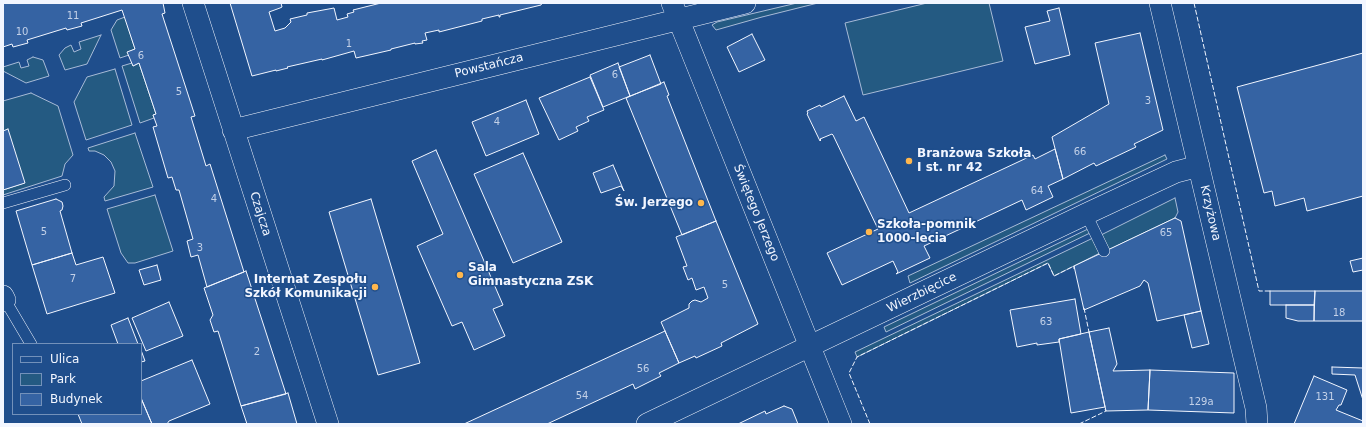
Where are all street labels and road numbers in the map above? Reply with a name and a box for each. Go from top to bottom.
street label: Powstańcza [453,51,525,81]
street label: Świętego Jerzego [730,162,782,264]
street label: Krzyżowa [1197,184,1223,242]
street label: Czajcza [246,190,274,238]
street label: Wierzbięcice [885,270,959,316]

